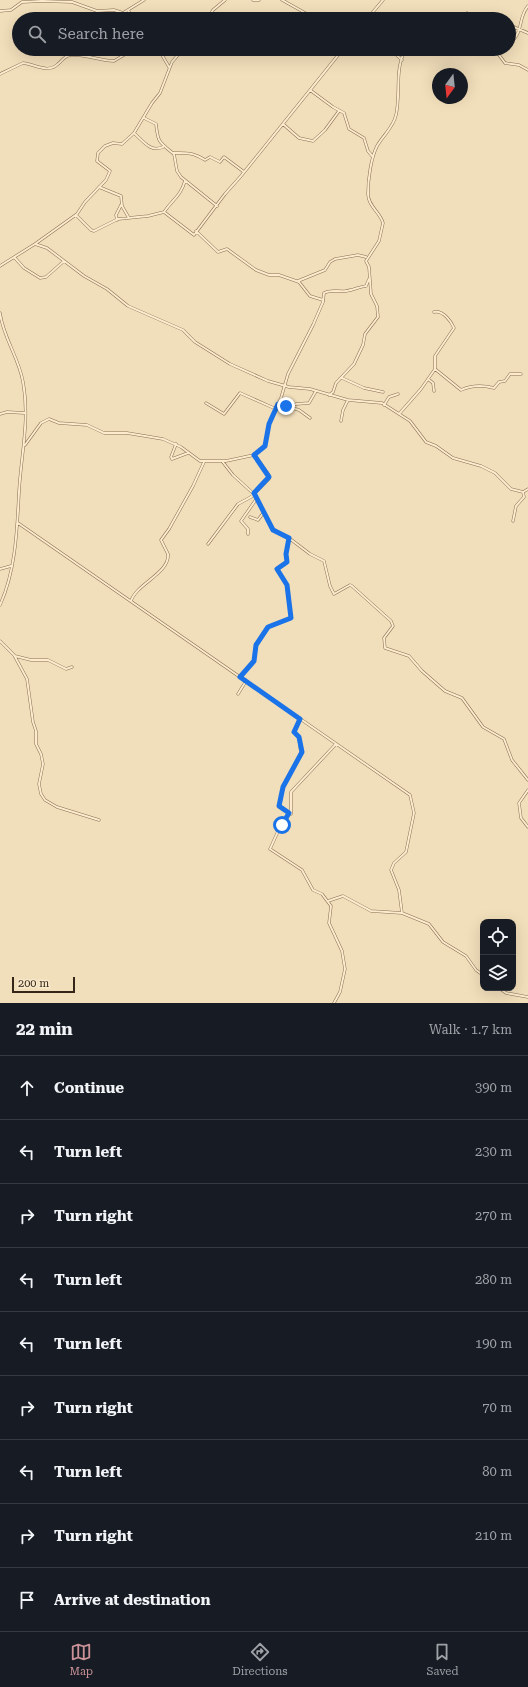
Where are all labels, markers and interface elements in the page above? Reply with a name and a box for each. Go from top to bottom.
search box [12,12,516,56]
icon: search [26,23,48,45]
text: Search here [58,25,144,43]
north arrow [432,68,468,104]
route end [277,397,295,415]
route start [273,816,291,834]
map controls [480,919,516,991]
button: locate [480,919,516,955]
button: layers [480,955,516,991]
scale bar [12,975,75,994]
text: 200 m [18,977,49,990]
text: 22 min [16,1019,73,1039]
text: Walk · 1.7 km [429,1022,512,1037]
icon: ahead [16,1077,38,1099]
text: Continue [54,1079,124,1097]
text: 390 m [475,1080,512,1095]
icon: left [16,1141,38,1163]
text: Turn left [54,1143,122,1161]
text: 230 m [475,1144,512,1159]
icon: right [16,1205,38,1227]
text: Turn right [54,1207,133,1225]
text: 270 m [475,1208,512,1223]
icon: left [16,1269,38,1291]
text: Turn left [54,1271,122,1289]
text: 280 m [475,1272,512,1287]
icon: left [16,1333,38,1355]
text: Turn left [54,1335,122,1353]
text: 190 m [475,1336,512,1351]
icon: right [16,1397,38,1419]
text: Turn right [54,1399,133,1417]
text: 70 m [482,1400,512,1415]
icon: left [16,1461,38,1483]
text: Turn left [54,1463,122,1481]
text: 80 m [482,1464,512,1479]
icon: right [16,1525,38,1547]
text: Turn right [54,1527,133,1545]
text: 210 m [475,1528,512,1543]
icon: arrive [16,1589,38,1611]
text: Arrive at destination [54,1591,210,1609]
tab: Map [70,1641,93,1678]
tab: Directions [232,1641,287,1678]
tab: Saved [427,1641,458,1678]

